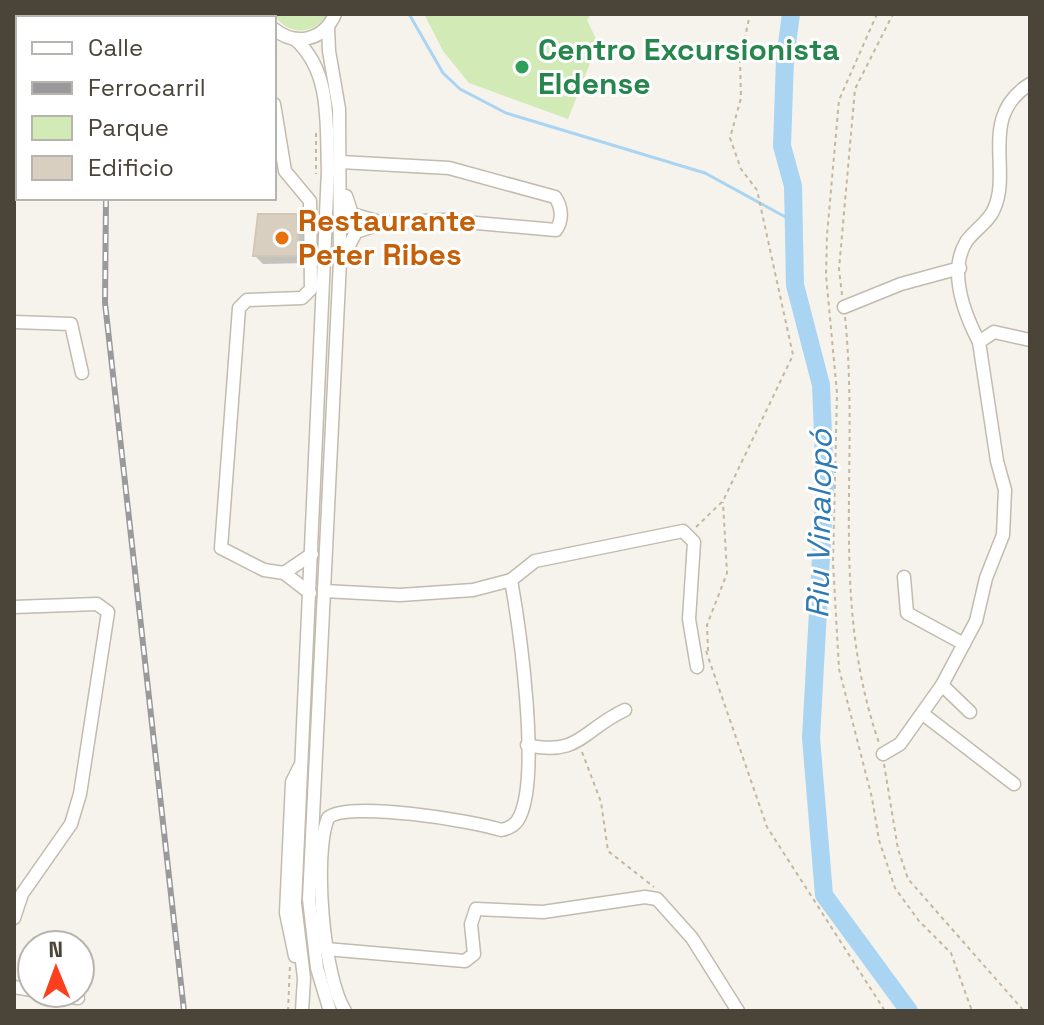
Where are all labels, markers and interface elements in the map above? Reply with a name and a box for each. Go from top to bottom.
legend [16,16,276,200]
place label: Centro Excursionista Eldense [538,30,840,103]
text: Calle [88,32,143,63]
marker: Centro Excursionista Eldense [513,58,531,76]
text: Ferrocarril [88,72,206,103]
text: Parque [88,112,169,143]
text: Edificio [88,152,174,183]
place label: Restaurante Peter Ribes [298,201,476,274]
marker: Restaurante Peter Ribes [273,229,291,247]
water label: Riu Vinalopó [797,428,841,619]
north arrow [16,929,96,1009]
text: N [48,935,63,963]

